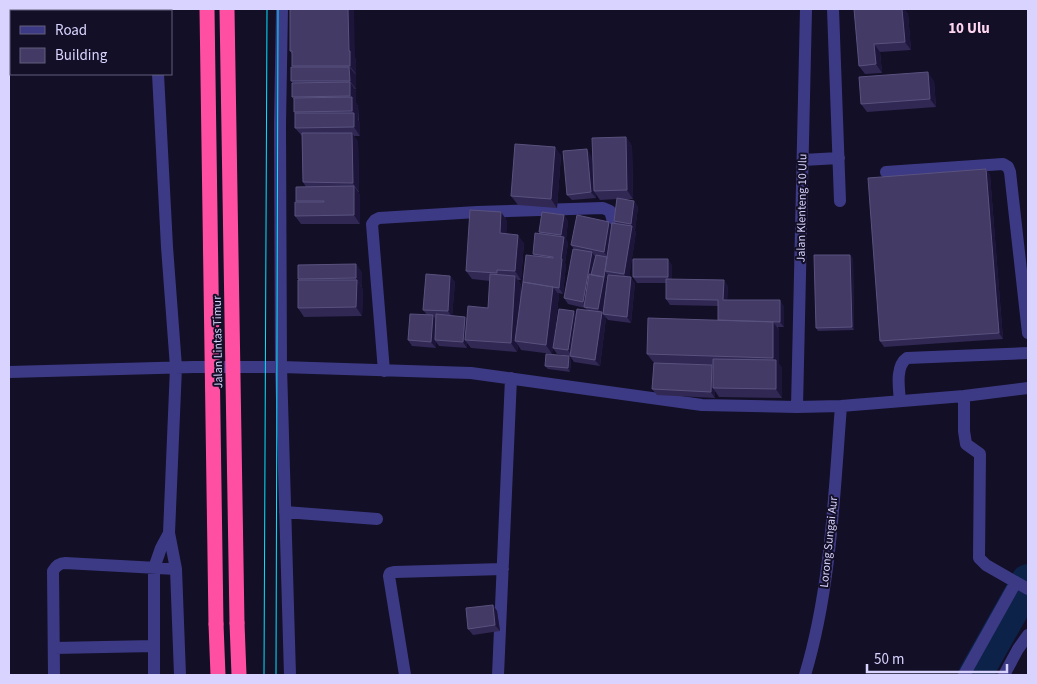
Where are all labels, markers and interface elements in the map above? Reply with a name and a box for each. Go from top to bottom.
legend [10,10,172,75]
district label: 10 Ulu [948,18,990,39]
text: Road [55,20,87,41]
text: Building [55,45,108,66]
street label: Jalan Klenteng 10 Ulu [793,153,811,263]
street label: Jalan Lintas Timur [209,295,227,388]
street label: Lorong Sungai Aur [816,495,842,588]
scale bar [867,642,1007,674]
text: 50 m [874,649,904,670]

